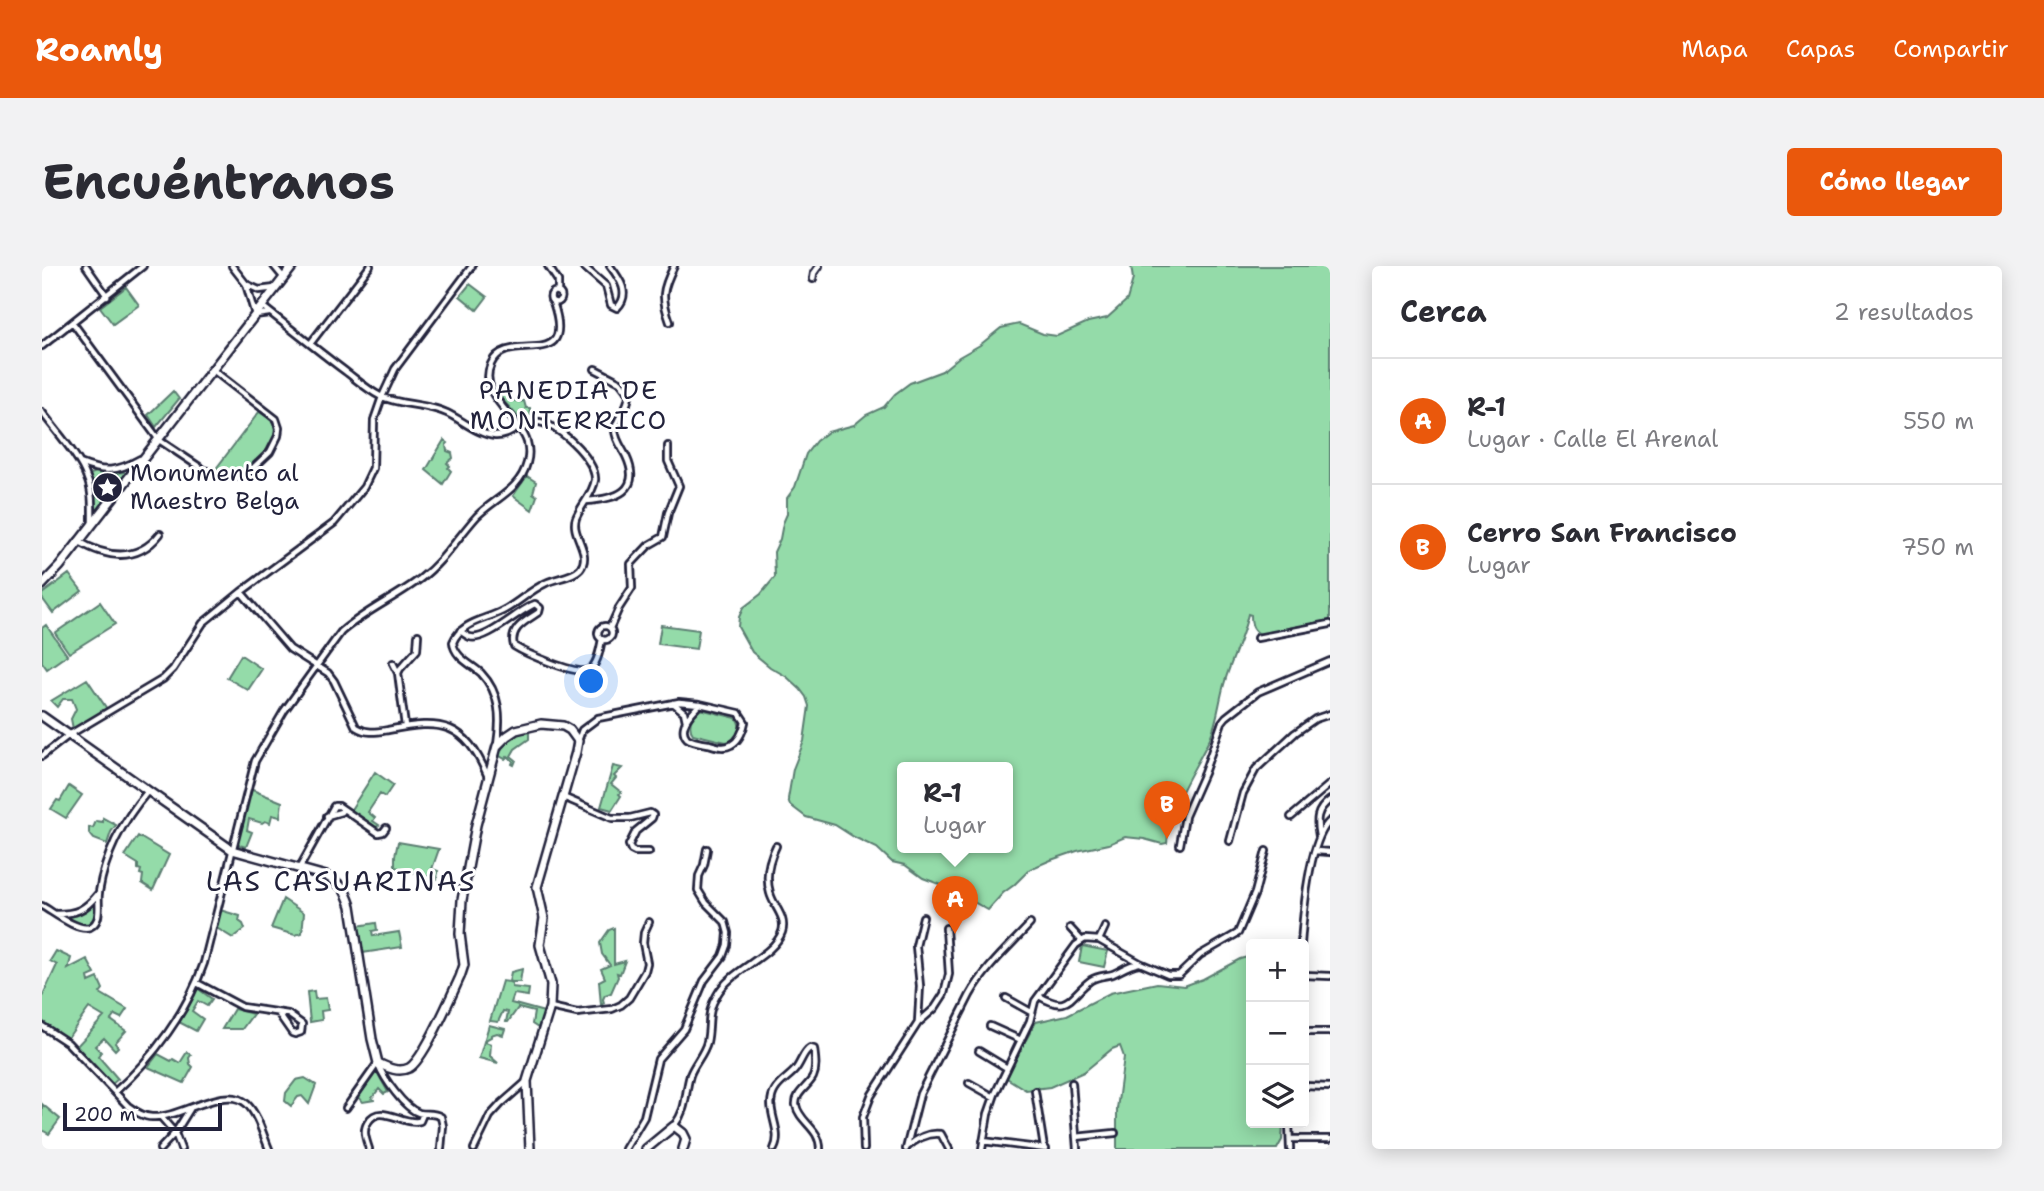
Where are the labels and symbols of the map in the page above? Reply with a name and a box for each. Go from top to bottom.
district label: PANEDIA DE MONTERRICO [470,372,668,437]
place label: Monumento al Maestro Belga [130,457,299,517]
place icon: Monumento al Maestro Belga [90,470,124,504]
your location [574,664,608,698]
pin: B [1144,781,1190,839]
district label: LAS CASUARINAS [206,862,476,900]
pin: A [932,876,978,934]
scale bar [63,1100,222,1132]

